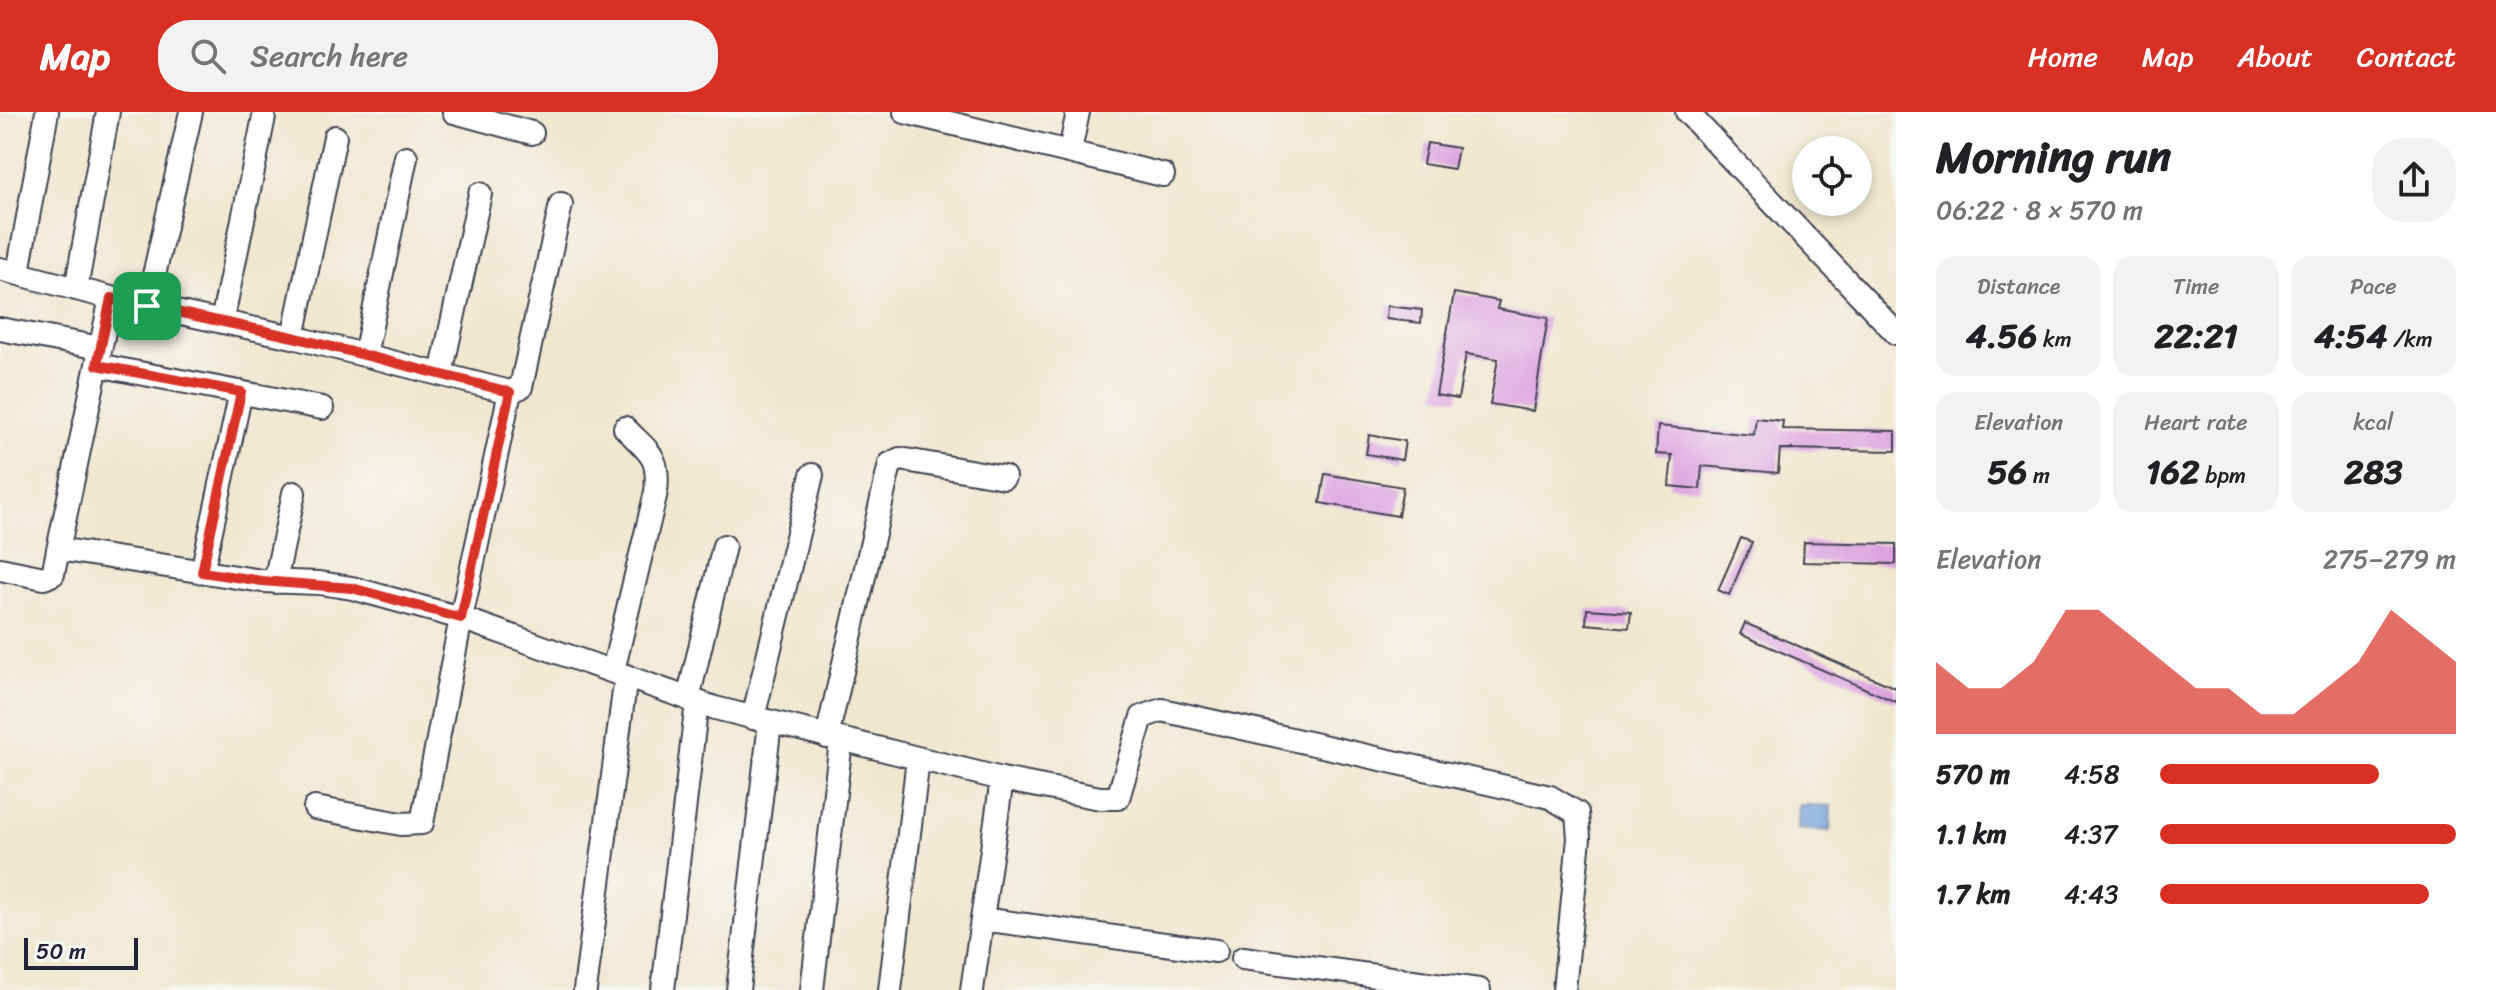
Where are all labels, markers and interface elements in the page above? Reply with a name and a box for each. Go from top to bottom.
search box [158,20,718,92]
text: Map [40,23,110,90]
text: Search here [250,29,408,83]
text: Home [2028,32,2098,81]
text: Map [2142,32,2193,81]
text: About [2237,32,2313,81]
text: Contact [2357,32,2456,81]
icon: search [186,34,230,78]
text: Morning run [1936,118,2171,196]
map controls [1792,136,1872,216]
button: locate [1792,136,1872,216]
button: share [2372,138,2456,222]
text: 06:22 · 8 × 570 m [1936,187,2143,233]
text: Distance [1977,267,2060,306]
text: Time [2173,267,2219,306]
text: Pace [2350,267,2397,306]
pin [113,272,181,340]
icon: arrive [125,284,169,328]
text: 4.56 [1966,306,2037,366]
text: 22:21 [2154,306,2238,366]
text: 4:54 [2314,306,2387,366]
text: km [2037,320,2072,359]
text: /km [2387,320,2433,359]
text: Elevation [1974,403,2063,442]
text: Heart rate [2144,403,2248,442]
text: kcal [2353,403,2393,442]
text: 56 [1987,442,2027,502]
text: 162 [2146,442,2200,502]
text: 283 [2344,442,2403,502]
text: m [2027,456,2050,495]
text: bpm [2200,456,2246,495]
text: Elevation [1936,536,2041,582]
text: 275–279 m [2323,536,2456,582]
text: 570 m [1936,751,2010,797]
text: 4:58 [2064,751,2120,797]
text: 1.1 km [1936,811,2007,857]
text: 4:37 [2064,811,2117,857]
text: 1.7 km [1936,871,2010,917]
text: 4:43 [2064,871,2119,917]
text: 50 m [36,932,86,971]
scale bar [24,934,138,970]

